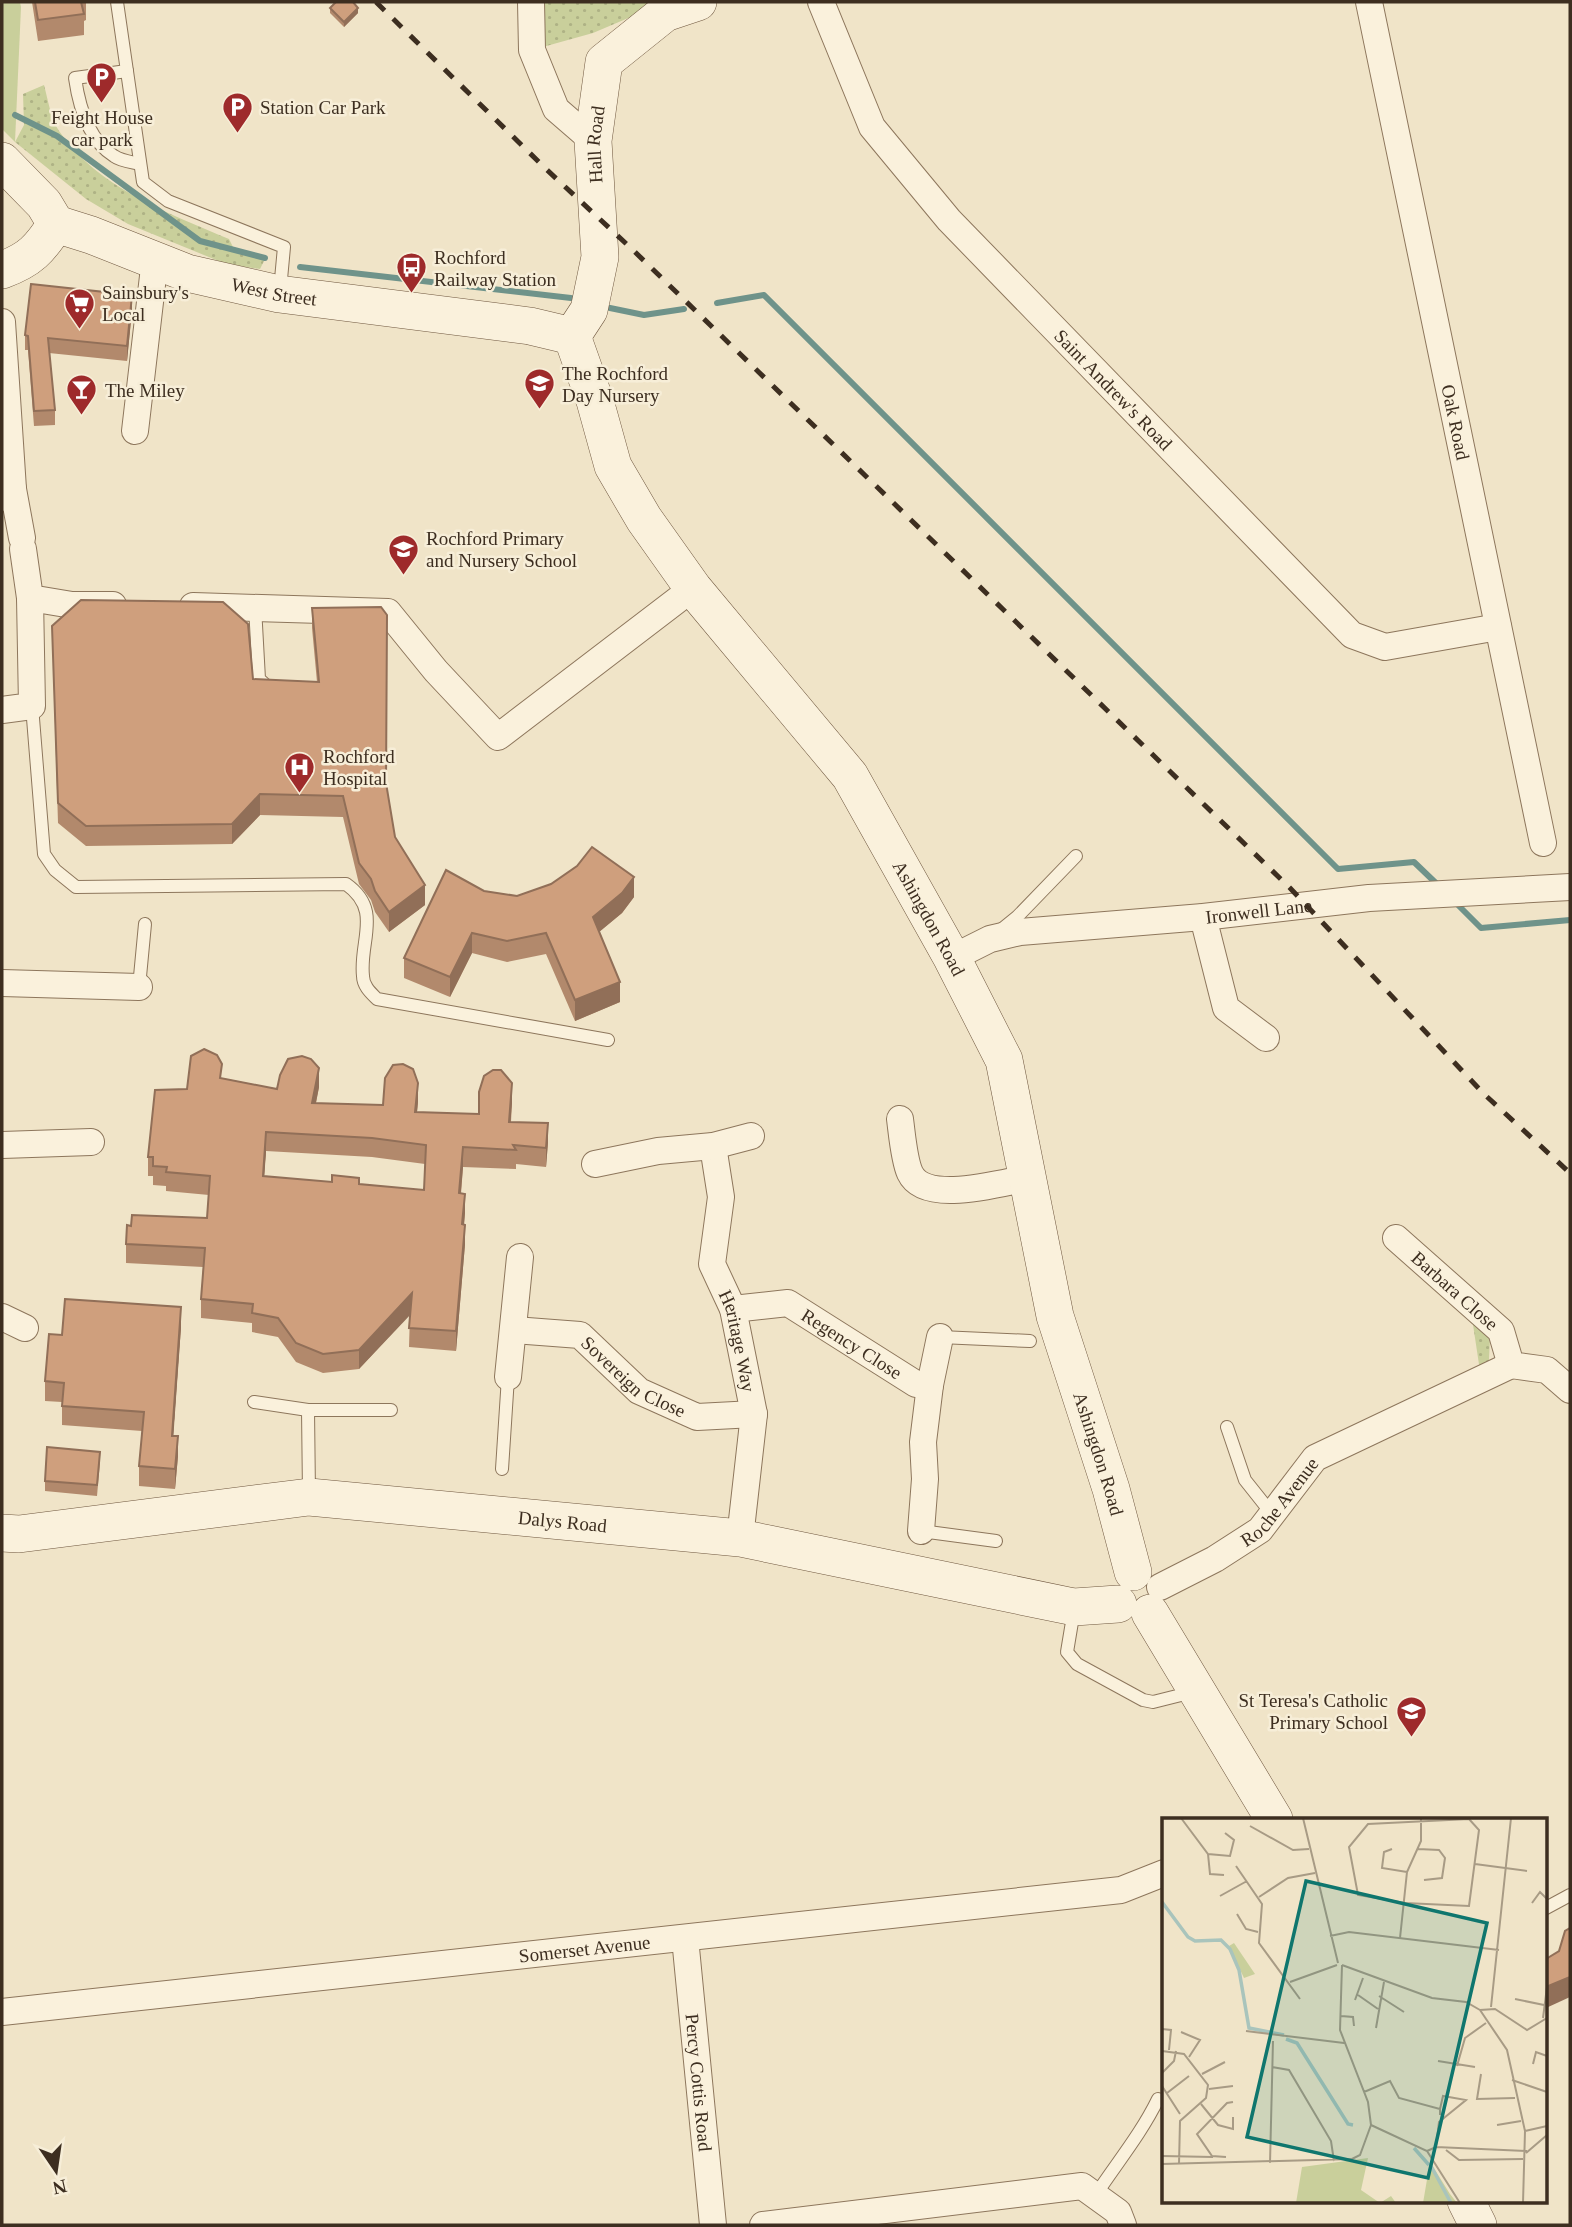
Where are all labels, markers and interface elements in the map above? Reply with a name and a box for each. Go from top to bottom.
parking icon: Feight House car park [85,61,119,105]
parking icon: Station Car Park [220,90,254,134]
place label: Station Car Park [260,97,386,118]
street label: Hall Road [582,104,608,184]
place label: Feight House car park [51,107,153,150]
place label: Rochford Railway Station [434,247,556,290]
bus stop icon: Rochford Railway Station [394,251,428,295]
street label: West Street [229,273,319,309]
place label: Sainsbury's Local [102,282,189,325]
supermarket icon: Sainsbury's Local [62,286,96,330]
street label: Saint Andrew's Road [1050,325,1177,454]
place label: The Rochford Day Nursery [562,363,669,406]
school or university icon: The Rochford Day Nursery [522,367,556,411]
bar icon: The Miley [65,373,99,417]
place label: The Miley [105,380,185,401]
street label: Oak Road [1438,382,1474,462]
place label: Rochford Primary and Nursery School [426,528,577,571]
school or university icon: Rochford Primary and Nursery School [386,532,420,576]
place label: Rochford Hospital [323,746,395,789]
hospital icon: Rochford Hospital [283,750,317,794]
street label: Ashingdon Road [889,857,970,979]
street label: Ironwell Lane [1204,894,1313,927]
street label: Barbara Close [1408,1247,1503,1334]
street label: Heritage Way [715,1286,760,1394]
street label: Regency Close [798,1304,906,1383]
street label: Sovereign Close [577,1332,689,1421]
street label: Ashingdon Road [1070,1389,1128,1518]
street label: Roche Avenue [1236,1453,1322,1550]
street label: Dalys Road [517,1506,608,1536]
place label: St Teresa's Catholic Primary School [1239,1690,1388,1733]
school or university icon: St Teresa's Catholic Primary School [1394,1694,1428,1738]
inset map [1162,1818,1548,2202]
street label: Somerset Avenue [518,1931,651,1966]
street label: Percy Cottis Road [682,2012,716,2153]
north arrow [21,2136,91,2206]
text: N [50,2175,69,2199]

